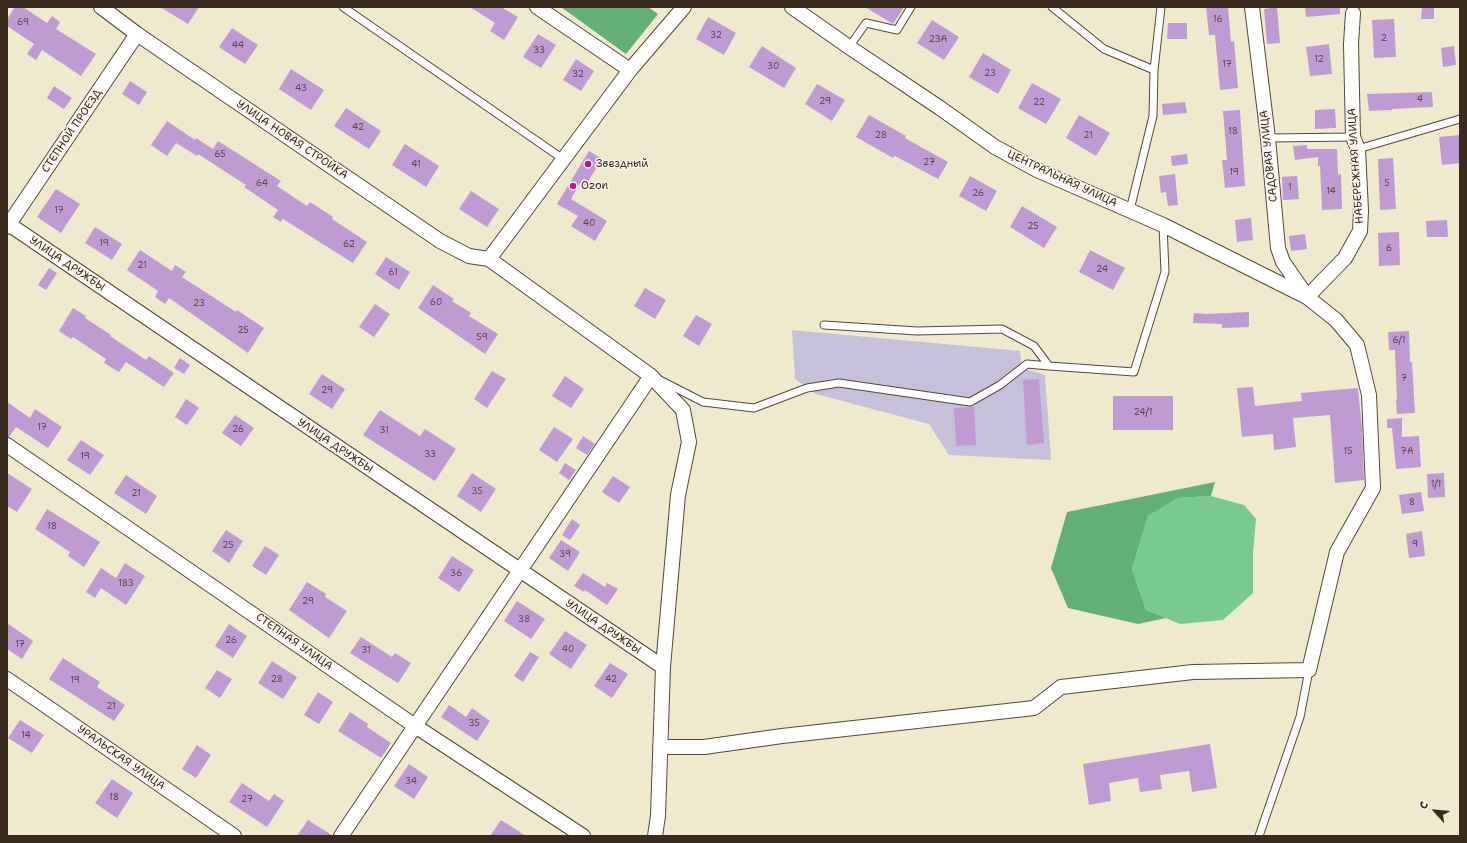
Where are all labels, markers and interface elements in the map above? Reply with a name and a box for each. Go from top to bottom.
house number: 16 [1213,15,1223,25]
house number: 69 [17,18,29,28]
house number: 32 [710,31,722,41]
house number: 2 [1381,34,1387,44]
house number: 23А [929,35,947,45]
house number: 44 [232,41,244,51]
house number: 33 [533,46,545,56]
house number: 12 [1314,55,1324,65]
house number: 17 [1222,60,1232,70]
house number: 30 [767,62,779,72]
house number: 23 [984,69,996,79]
house number: 32 [572,70,584,80]
house number: 43 [295,84,307,94]
street label: СТЕПНОЙ ПРОЕЗД [39,87,105,175]
house number: 4 [1417,95,1423,105]
house number: 29 [819,97,831,107]
street label: УЛИЦА НОВАЯ СТРОЙКА [234,98,350,182]
house number: 22 [1033,98,1045,108]
street label: НАБЕРЕЖНАЯ УЛИЦА [1345,108,1367,224]
street label: САДОВАЯ УЛИЦА [1258,109,1280,203]
house number: 42 [352,123,364,133]
house number: 18 [1228,127,1238,137]
house number: 28 [875,131,887,141]
house number: 21 [1083,131,1093,141]
street label: ЦЕНТРАЛЬНАЯ УЛИЦА [1005,148,1119,210]
house number: 65 [214,150,226,160]
place label: Звездный [596,157,648,171]
house number: 27 [923,158,935,168]
marker: Звездный [583,159,593,169]
house number: 41 [411,160,421,170]
house number: 19 [1229,168,1239,178]
house number: 64 [256,179,268,189]
place label: Ozon [581,179,608,193]
house number: 5 [1384,179,1390,189]
marker: Ozon [568,181,578,191]
house number: 1 [1288,183,1292,193]
house number: 14 [1326,187,1336,197]
house number: 26 [972,189,984,199]
house number: 17 [54,206,64,216]
house number: 40 [583,219,595,229]
house number: 25 [1027,222,1039,232]
street label: УЛИЦА ДРУЖБЫ [27,234,107,294]
house number: 19 [99,239,109,249]
house number: 62 [343,240,355,250]
house number: 6 [1386,244,1392,254]
house number: 21 [137,261,147,271]
house number: 24 [1096,265,1108,275]
house number: 61 [388,268,398,278]
house number: 60 [430,298,442,308]
house number: 23 [193,299,205,309]
house number: 25 [237,326,249,336]
house number: 59 [476,333,488,343]
house number: 6/1 [1392,336,1406,346]
house number: 7 [1401,374,1407,384]
house number: 29 [321,386,333,396]
house number: 24/1 [1134,408,1152,418]
street label: УЛИЦА ДРУЖБЫ [295,416,375,476]
house number: 17 [37,423,47,433]
house number: 26 [232,425,244,435]
house number: 31 [379,426,389,436]
house number: 15 [1343,447,1353,457]
house number: 7А [1401,447,1413,457]
house number: 33 [424,450,436,460]
house number: 19 [80,452,90,462]
house number: 1/1 [1431,480,1441,490]
house number: 35 [471,487,483,497]
house number: 21 [131,489,141,499]
house number: 8 [1409,498,1415,508]
house number: 18 [47,522,57,532]
house number: 9 [1412,540,1418,550]
house number: 25 [222,541,234,551]
house number: 39 [559,550,571,560]
house number: 36 [450,569,462,579]
house number: 183 [118,579,134,589]
house number: 29 [302,597,314,607]
street label: УЛИЦА ДРУЖБЫ [563,597,643,657]
street label: СТЕПНАЯ УЛИЦА [253,611,335,673]
house number: 38 [518,615,530,625]
house number: 26 [225,636,237,646]
house number: 17 [15,640,25,650]
house number: 40 [562,645,574,655]
house number: 31 [361,646,371,656]
house number: 28 [271,675,283,685]
house number: 42 [605,675,617,685]
house number: 19 [70,676,80,686]
house number: 21 [106,702,116,712]
house number: 35 [468,719,480,729]
street label: УРАЛЬСКАЯ УЛИЦА [75,723,167,793]
house number: 14 [21,731,31,741]
house number: 34 [405,777,417,787]
north arrow [1415,791,1455,831]
house number: 18 [109,793,119,803]
house number: 27 [241,795,253,805]
text: С [1416,799,1432,812]

